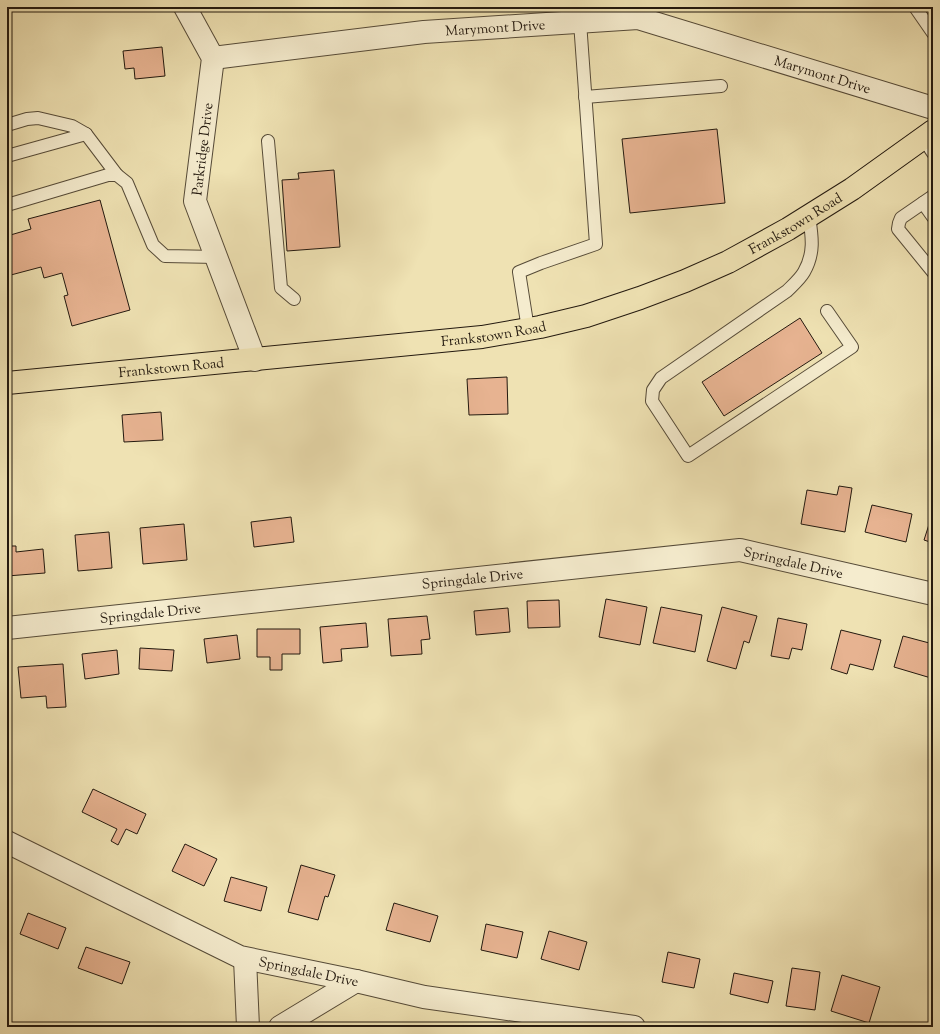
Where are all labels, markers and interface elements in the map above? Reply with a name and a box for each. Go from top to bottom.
street label: Marymont Drive [445,16,546,43]
street label: Marymont Drive [771,52,873,100]
street label: Parkridge Drive [188,102,220,197]
street label: Frankstown Road [746,189,847,261]
street label: Frankstown Road [440,318,549,353]
street label: Frankstown Road [118,354,225,384]
street label: Springdale Drive [741,543,845,585]
street label: Springdale Drive [421,565,524,596]
street label: Springdale Drive [99,599,202,630]
street label: Springdale Drive [256,953,360,993]

